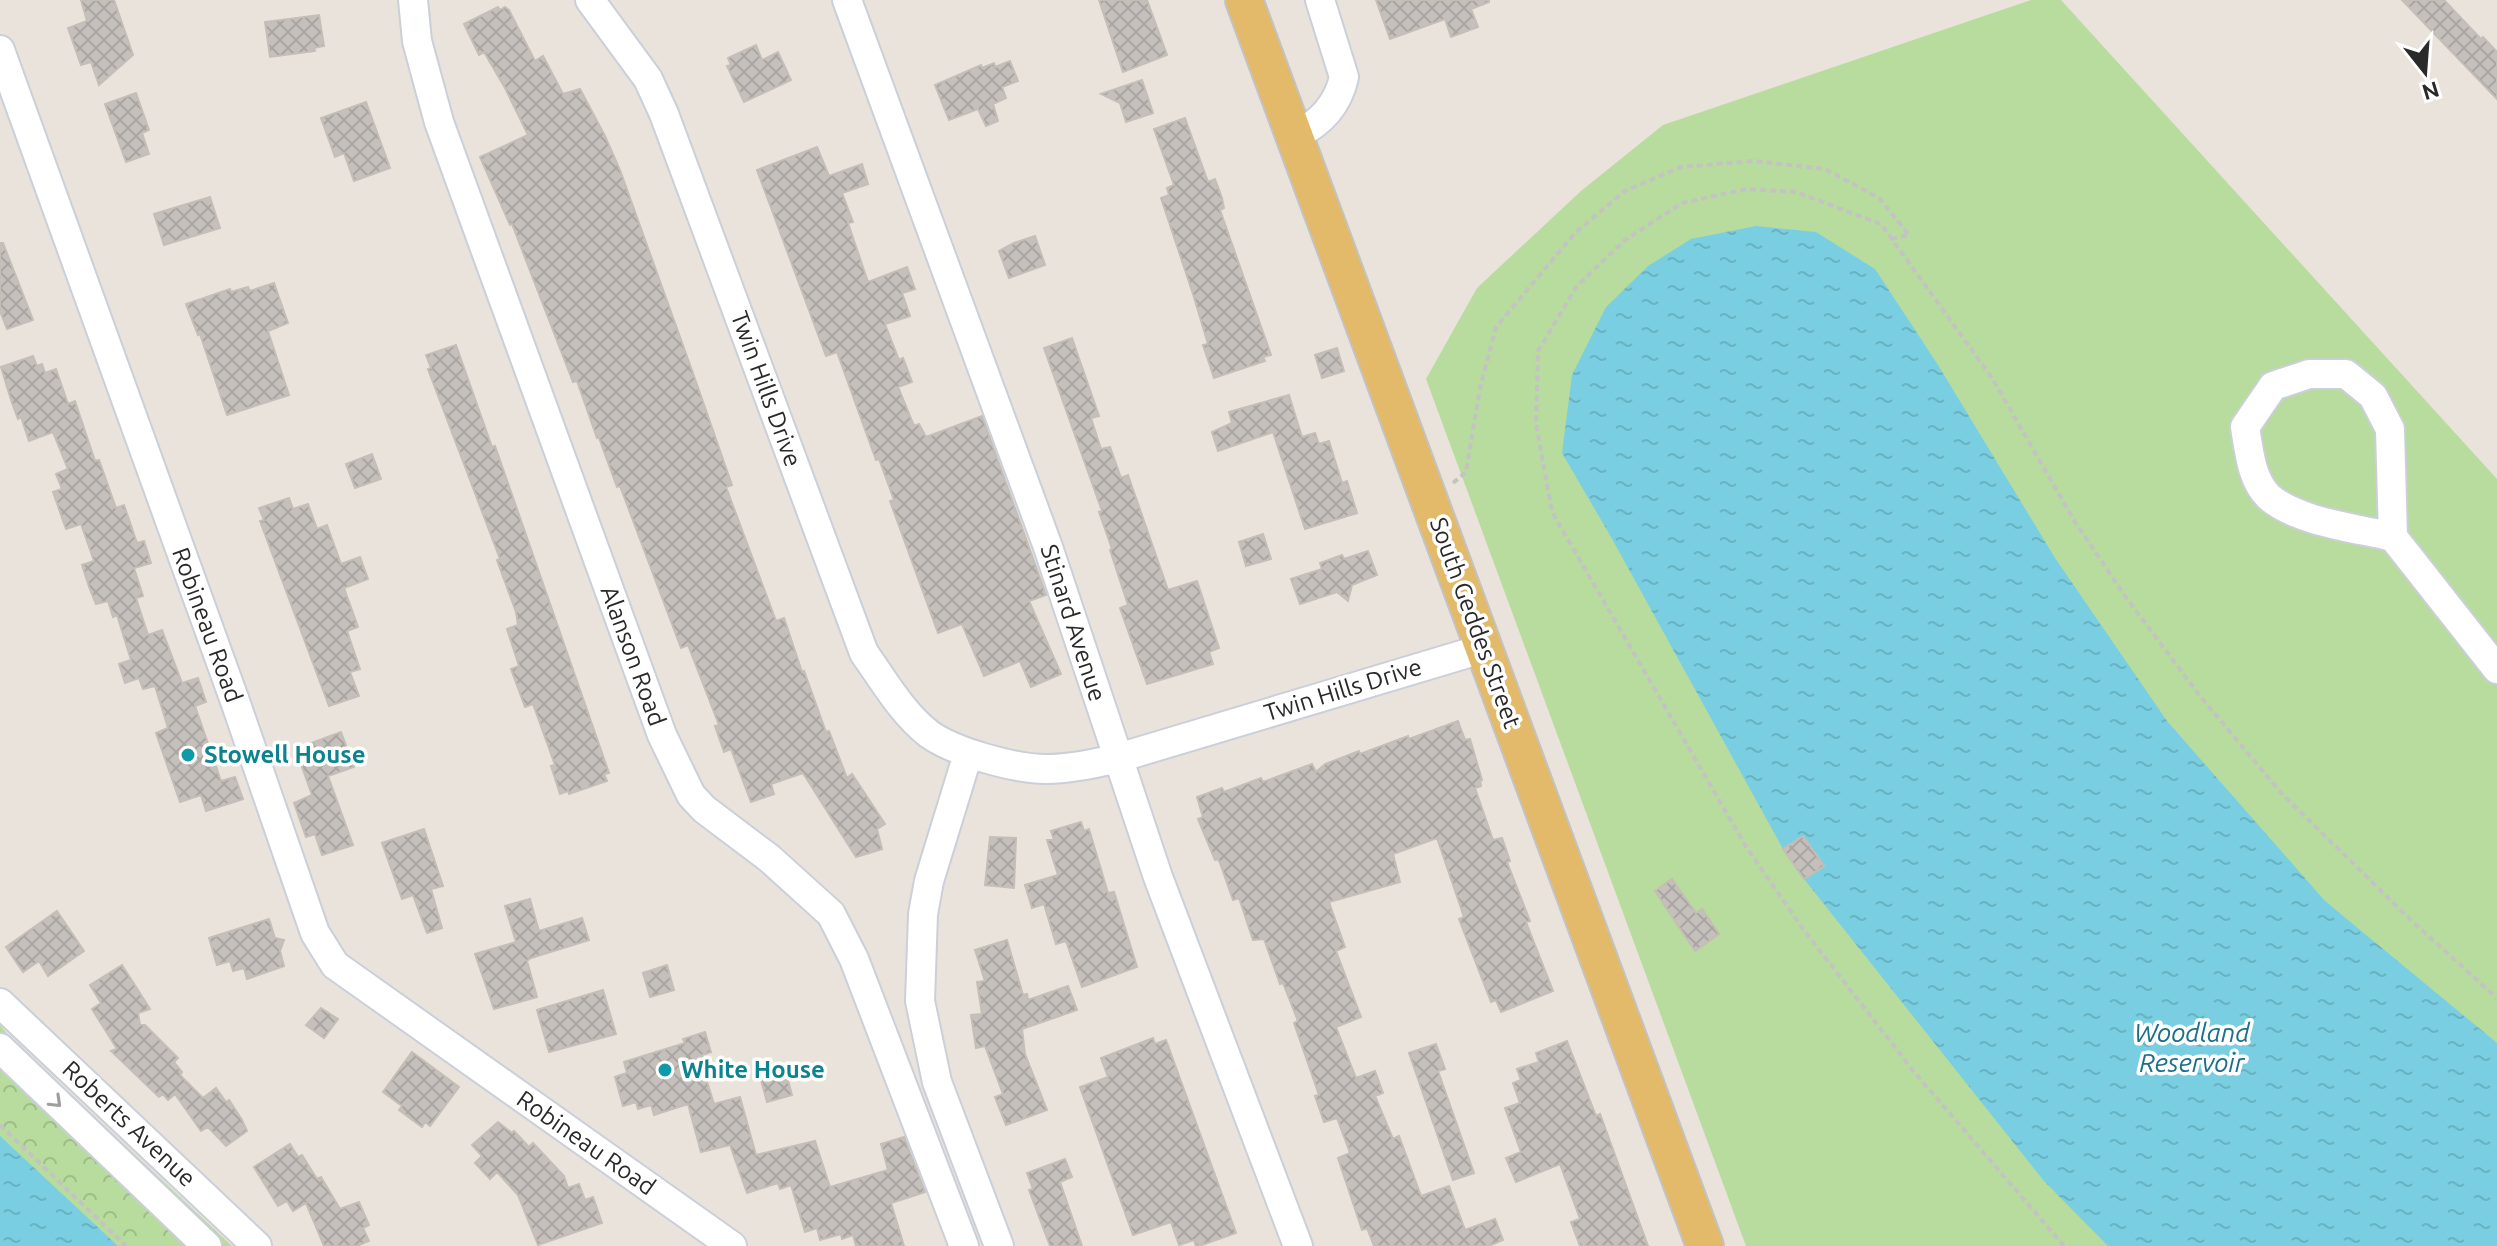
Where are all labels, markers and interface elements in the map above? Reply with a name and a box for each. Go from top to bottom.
north arrow [2385,32,2465,112]
text: N [2419,77,2443,106]
street label: Twin Hills Drive [726,308,807,470]
street label: South Geddes Street [1425,514,1526,732]
street label: Stinard Avenue [1035,541,1112,705]
street label: Robineau Road [167,544,248,706]
street label: Alanson Road [596,582,671,729]
street label: Twin Hills Drive [1261,653,1425,726]
place label: Stowell House [204,741,365,768]
marker: Stowell House [179,746,197,764]
water label: Woodland Reservoir [2134,1018,2251,1077]
street label: Roberts Avenue [57,1055,201,1192]
place label: White House [681,1056,825,1083]
marker: White House [656,1061,674,1079]
street label: Robineau Road [512,1085,661,1200]
one-way arrow [47,1093,62,1107]

